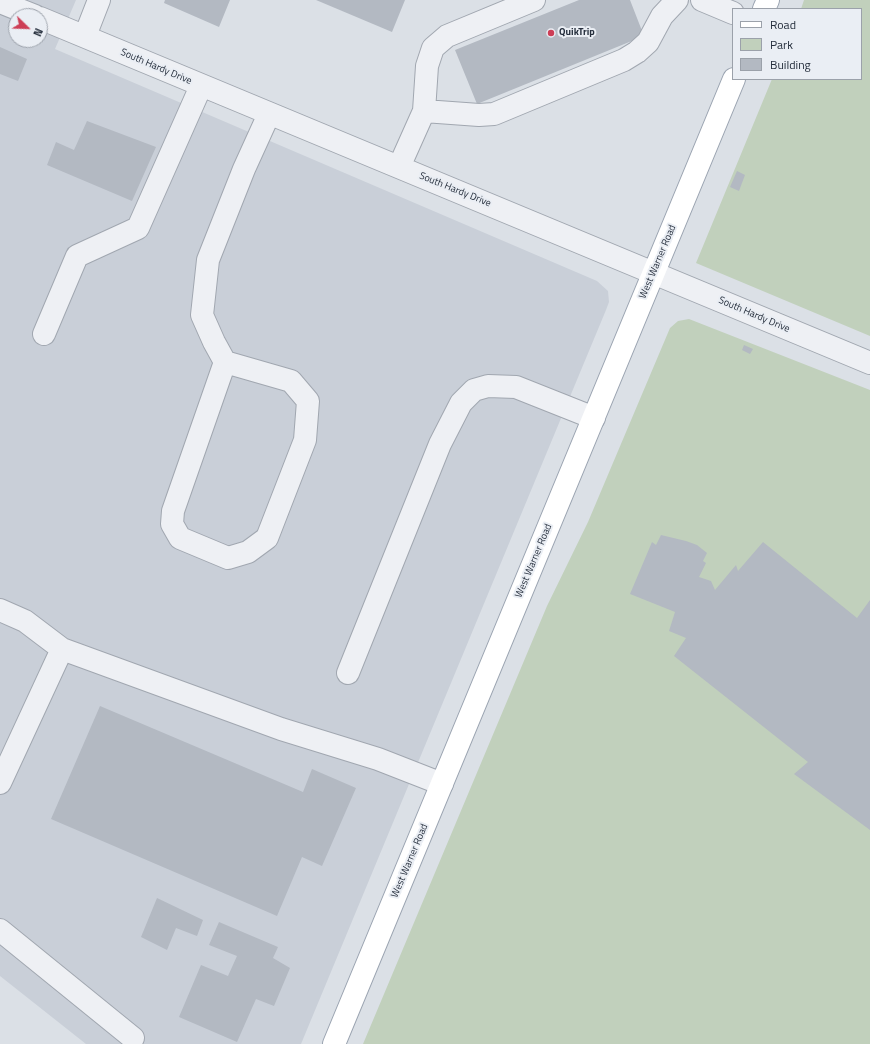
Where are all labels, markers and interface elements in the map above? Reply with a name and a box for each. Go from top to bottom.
north arrow [8,8,48,48]
legend [732,8,862,80]
text: Road [770,15,796,34]
text: N [29,26,47,39]
place label: QuikTrip [559,27,595,39]
marker: QuikTrip [546,28,556,38]
text: Park [770,35,793,54]
street label: South Hardy Drive [119,47,193,87]
text: Building [770,55,811,74]
street label: South Hardy Drive [417,170,493,210]
street label: West Warner Road [637,223,679,301]
street label: South Hardy Drive [717,295,791,335]
street label: West Warner Road [513,522,555,600]
street label: West Warner Road [389,822,431,900]

